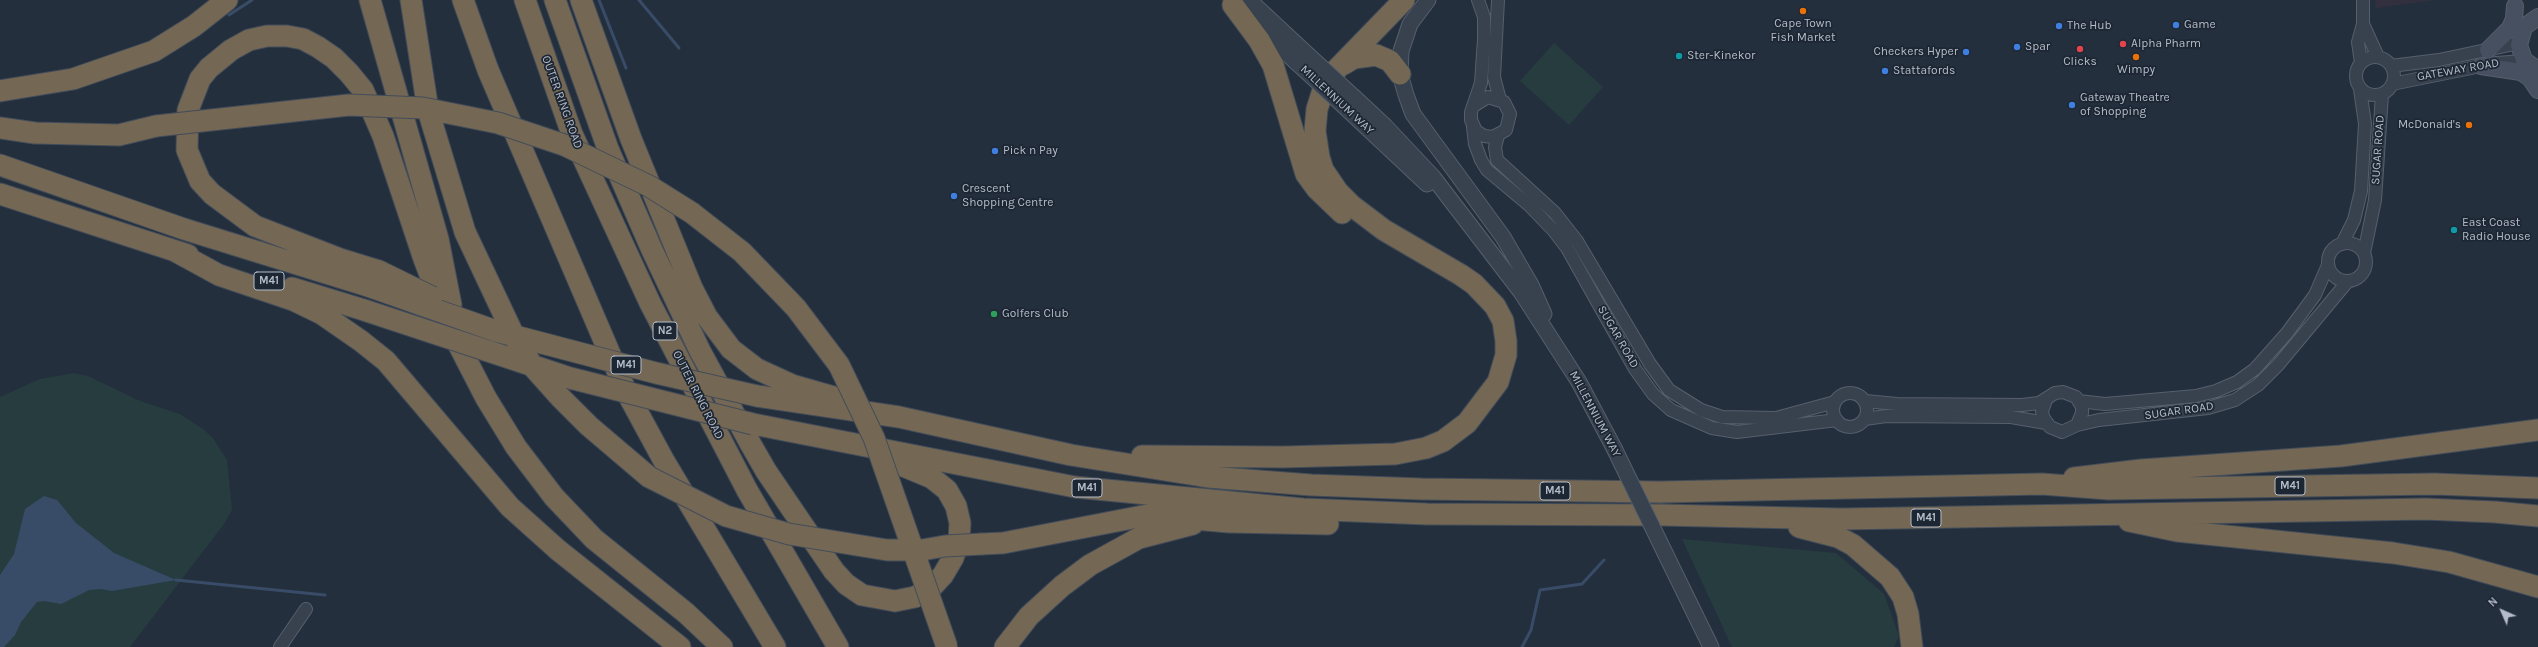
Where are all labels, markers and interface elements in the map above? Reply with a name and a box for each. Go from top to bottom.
marker: Cape Town Fish Market [1798,6,1808,16]
place label: Cape Town Fish Market [1771,17,1835,45]
place label: Game [2184,18,2216,32]
place label: The Hub [2067,19,2112,33]
marker: Game [2171,20,2181,30]
marker: The Hub [2054,21,2064,31]
place label: Alpha Pharm [2131,37,2201,51]
marker: Alpha Pharm [2118,39,2128,49]
place label: Spar [2025,40,2050,54]
marker: Spar [2012,42,2022,52]
marker: Clicks [2075,44,2085,54]
place label: Checkers Hyper [1874,45,1958,59]
marker: Checkers Hyper [1961,47,1971,57]
place label: Ster-Kinekor [1687,49,1755,63]
marker: Ster-Kinekor [1674,51,1684,61]
marker: Wimpy [2131,52,2141,62]
street label: OUTER RING ROAD [538,54,586,150]
place label: Clicks [2063,55,2097,69]
street label: GATEWAY ROAD [2416,56,2500,84]
street label: MILLENNIUM WAY [1297,62,1377,138]
place label: Wimpy [2117,63,2155,77]
place label: Stattafords [1893,64,1955,78]
marker: Stattafords [1880,66,1890,76]
place label: Gateway Theatre of Shopping [2080,91,2170,119]
marker: Gateway Theatre of Shopping [2067,100,2077,110]
street label: SUGAR ROAD [2368,115,2388,185]
place label: McDonald's [2398,118,2461,132]
marker: McDonald's [2464,120,2474,130]
place label: Pick n Pay [1003,144,1058,158]
marker: Pick n Pay [990,146,1000,156]
place label: Crescent Shopping Centre [962,182,1053,210]
marker: Crescent Shopping Centre [949,191,959,201]
place label: East Coast Radio House [2462,216,2530,244]
marker: East Coast Radio House [2449,225,2459,235]
road number: M41 [254,272,284,290]
street label: SUGAR ROAD [1594,303,1642,371]
place label: Golfers Club [1002,307,1069,321]
marker: Golfers Club [989,309,999,319]
road number: N2 [653,322,677,340]
street label: OUTER RING ROAD [669,348,727,442]
road number: M41 [611,356,641,374]
street label: MILLENNIUM WAY [1566,368,1624,460]
street label: SUGAR ROAD [2143,399,2215,423]
road number: M41 [2275,477,2305,495]
road number: M41 [1072,479,1102,497]
road number: M41 [1540,482,1570,500]
road number: M41 [1911,509,1941,527]
north arrow [2482,591,2522,631]
text: N [2486,595,2501,610]

